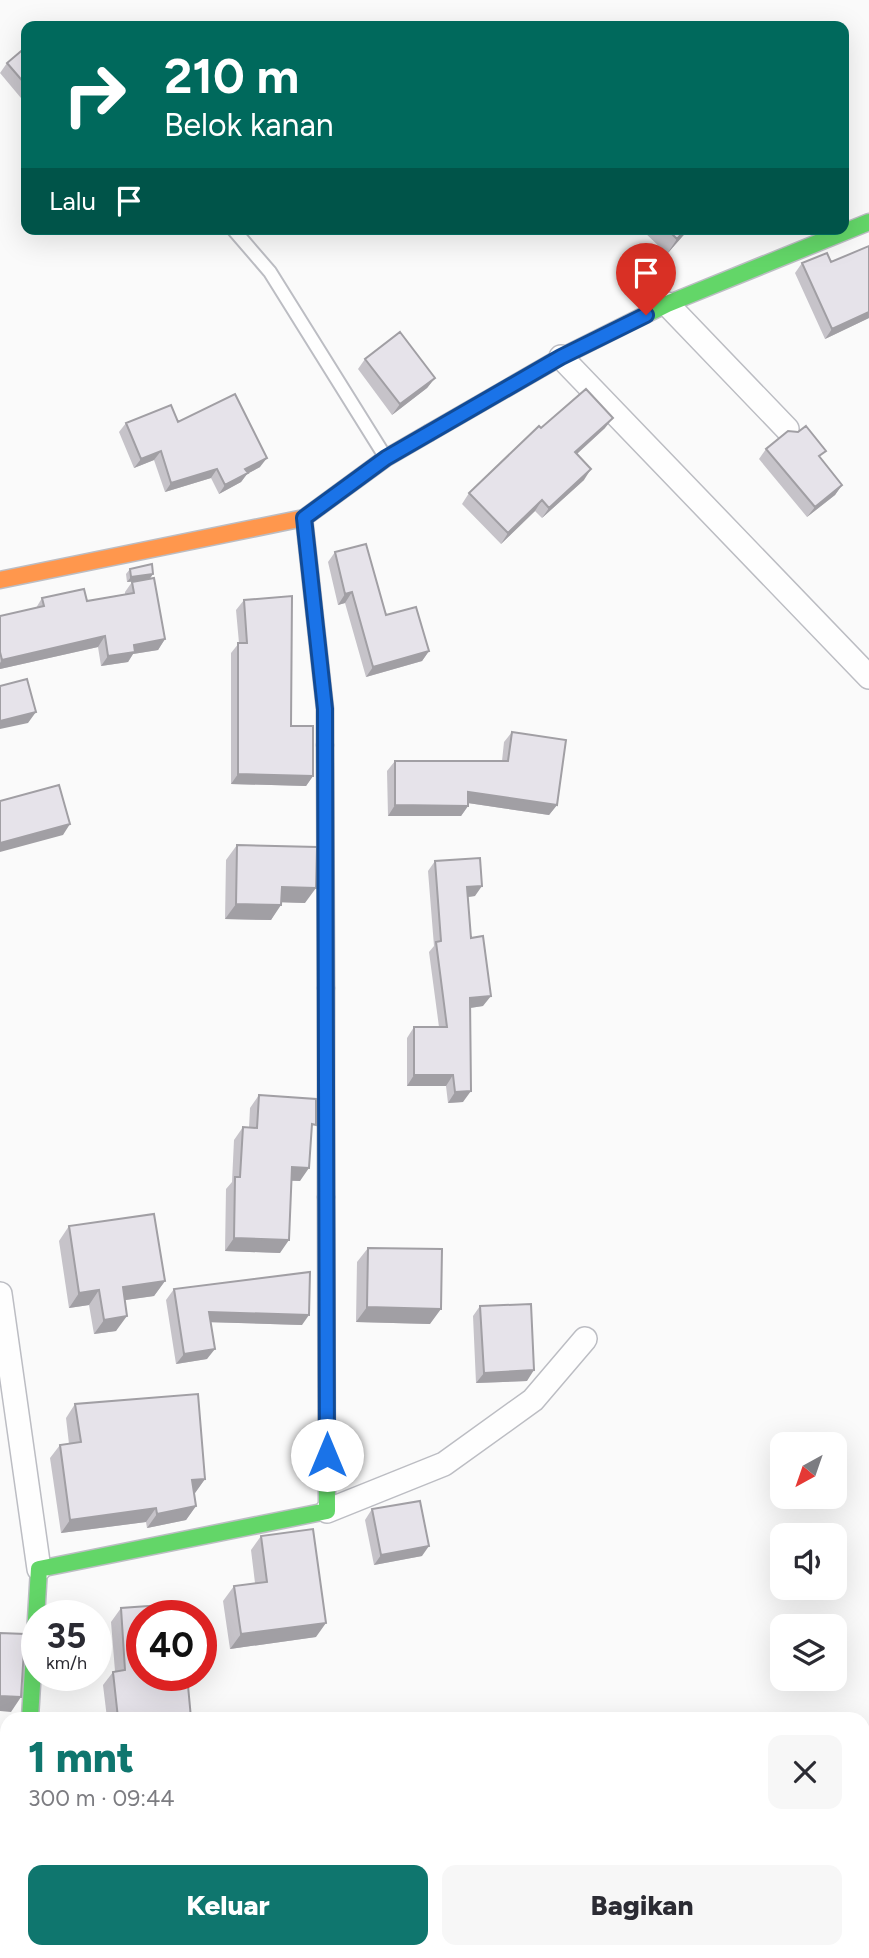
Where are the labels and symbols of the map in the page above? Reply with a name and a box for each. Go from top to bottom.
pin [616,243,676,315]
position arrow [290,1418,364,1492]
north arrow [770,1432,847,1508]
speed limit sign: 40 [126,1600,217,1691]

